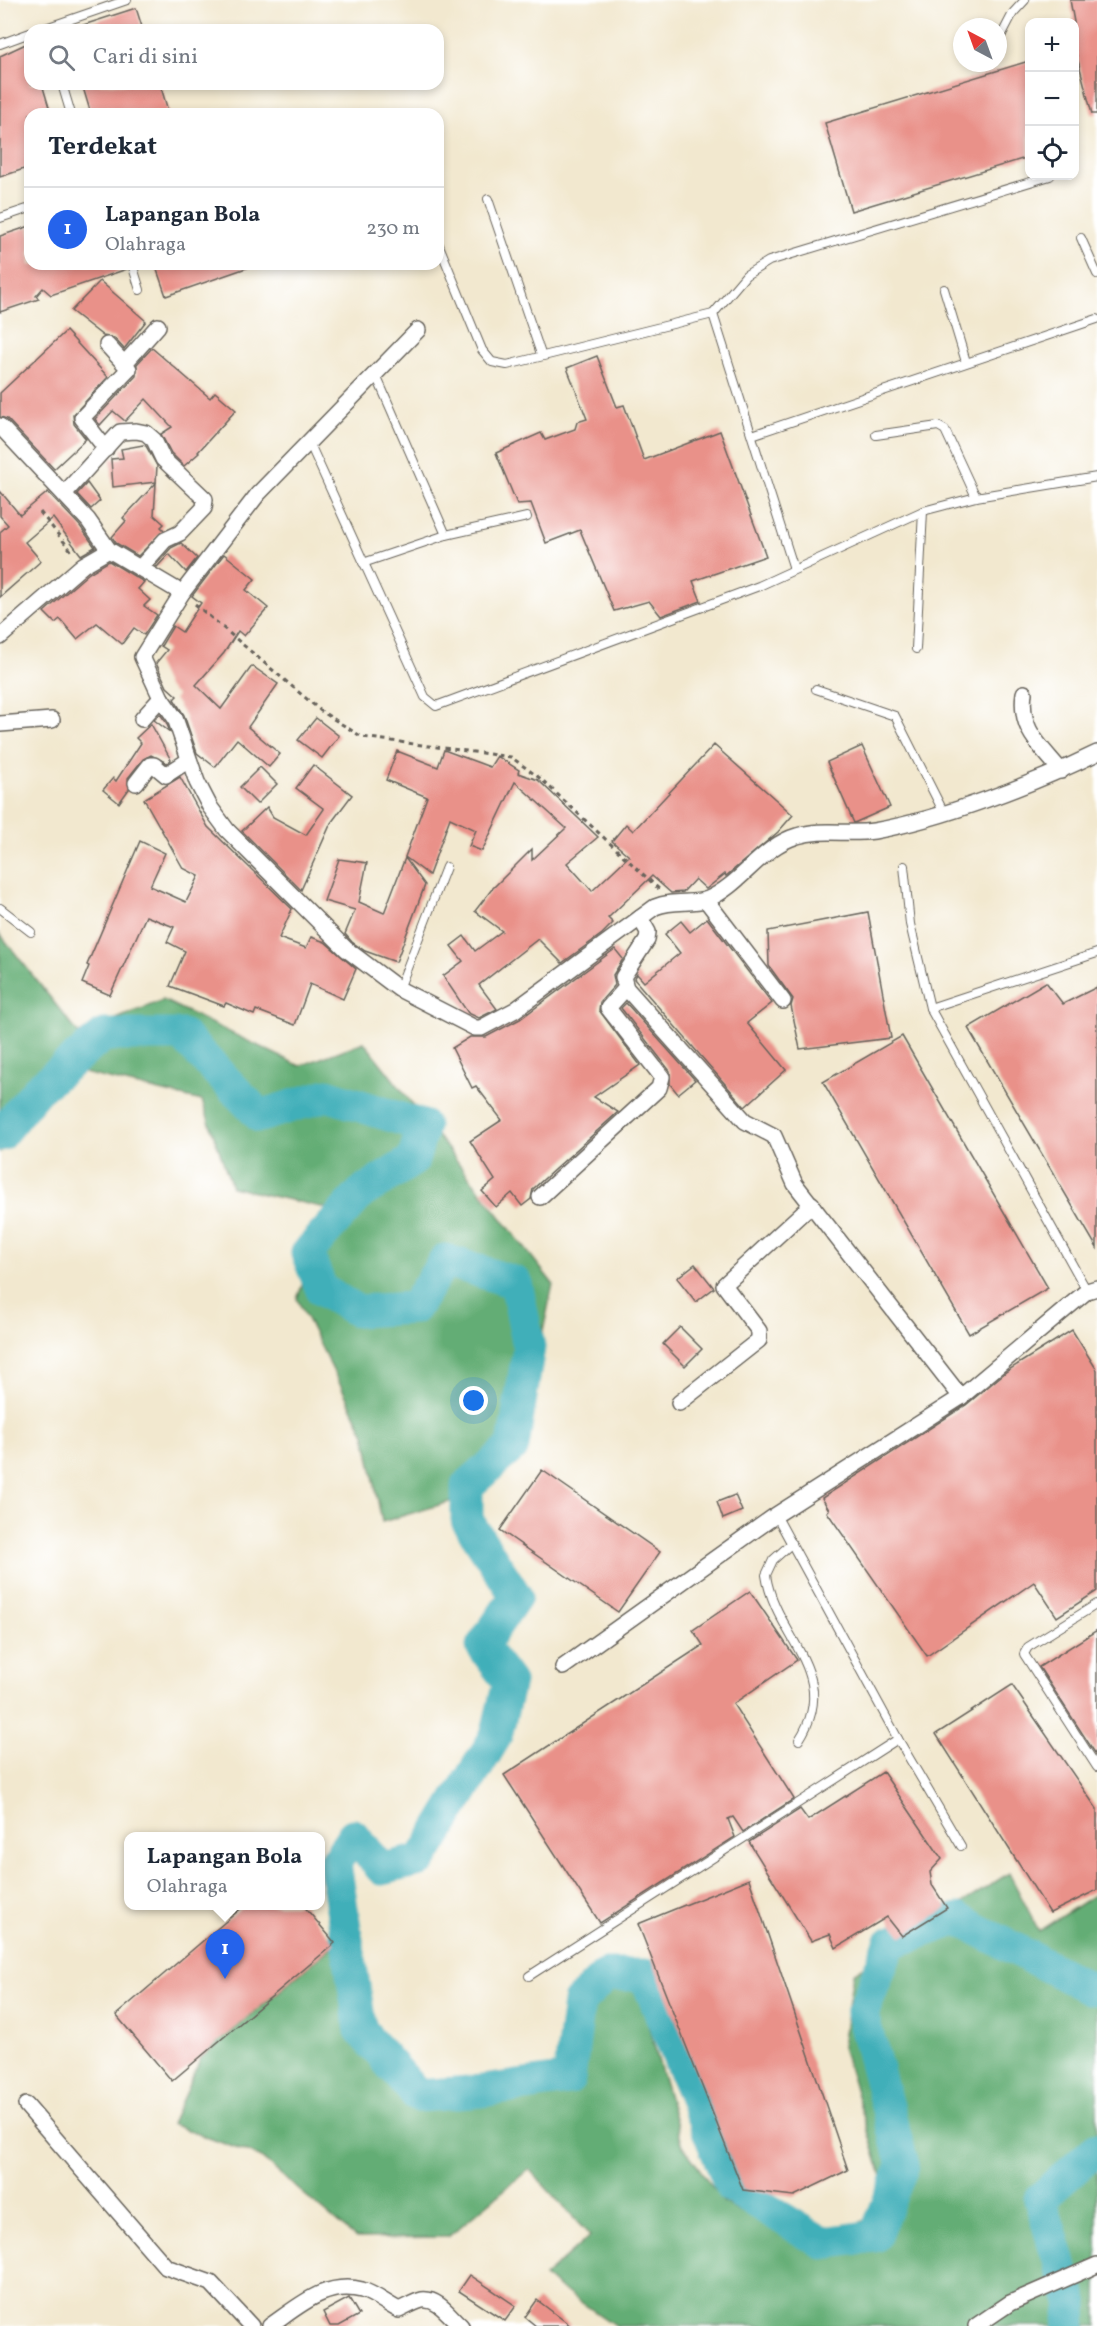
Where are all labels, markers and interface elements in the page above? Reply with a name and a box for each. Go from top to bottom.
north arrow [953,18,1007,72]
map controls [1025,18,1079,180]
button: + [1025,18,1079,72]
search box [24,24,444,90]
icon: search [45,41,78,74]
text: Cari di sini [93,42,198,73]
button: − [1025,72,1079,126]
button: locate [1025,126,1079,180]
text: Terdekat [48,129,157,165]
text: Lapangan Bola [105,200,260,231]
text: 1 [63,215,72,243]
text: 230 m [366,215,420,243]
text: Olahraga [105,231,186,259]
your location [459,1386,488,1415]
popup [124,1832,325,1910]
text: Lapangan Bola [147,1842,302,1873]
text: Olahraga [147,1873,228,1901]
pin: 1 [206,1930,244,1979]

